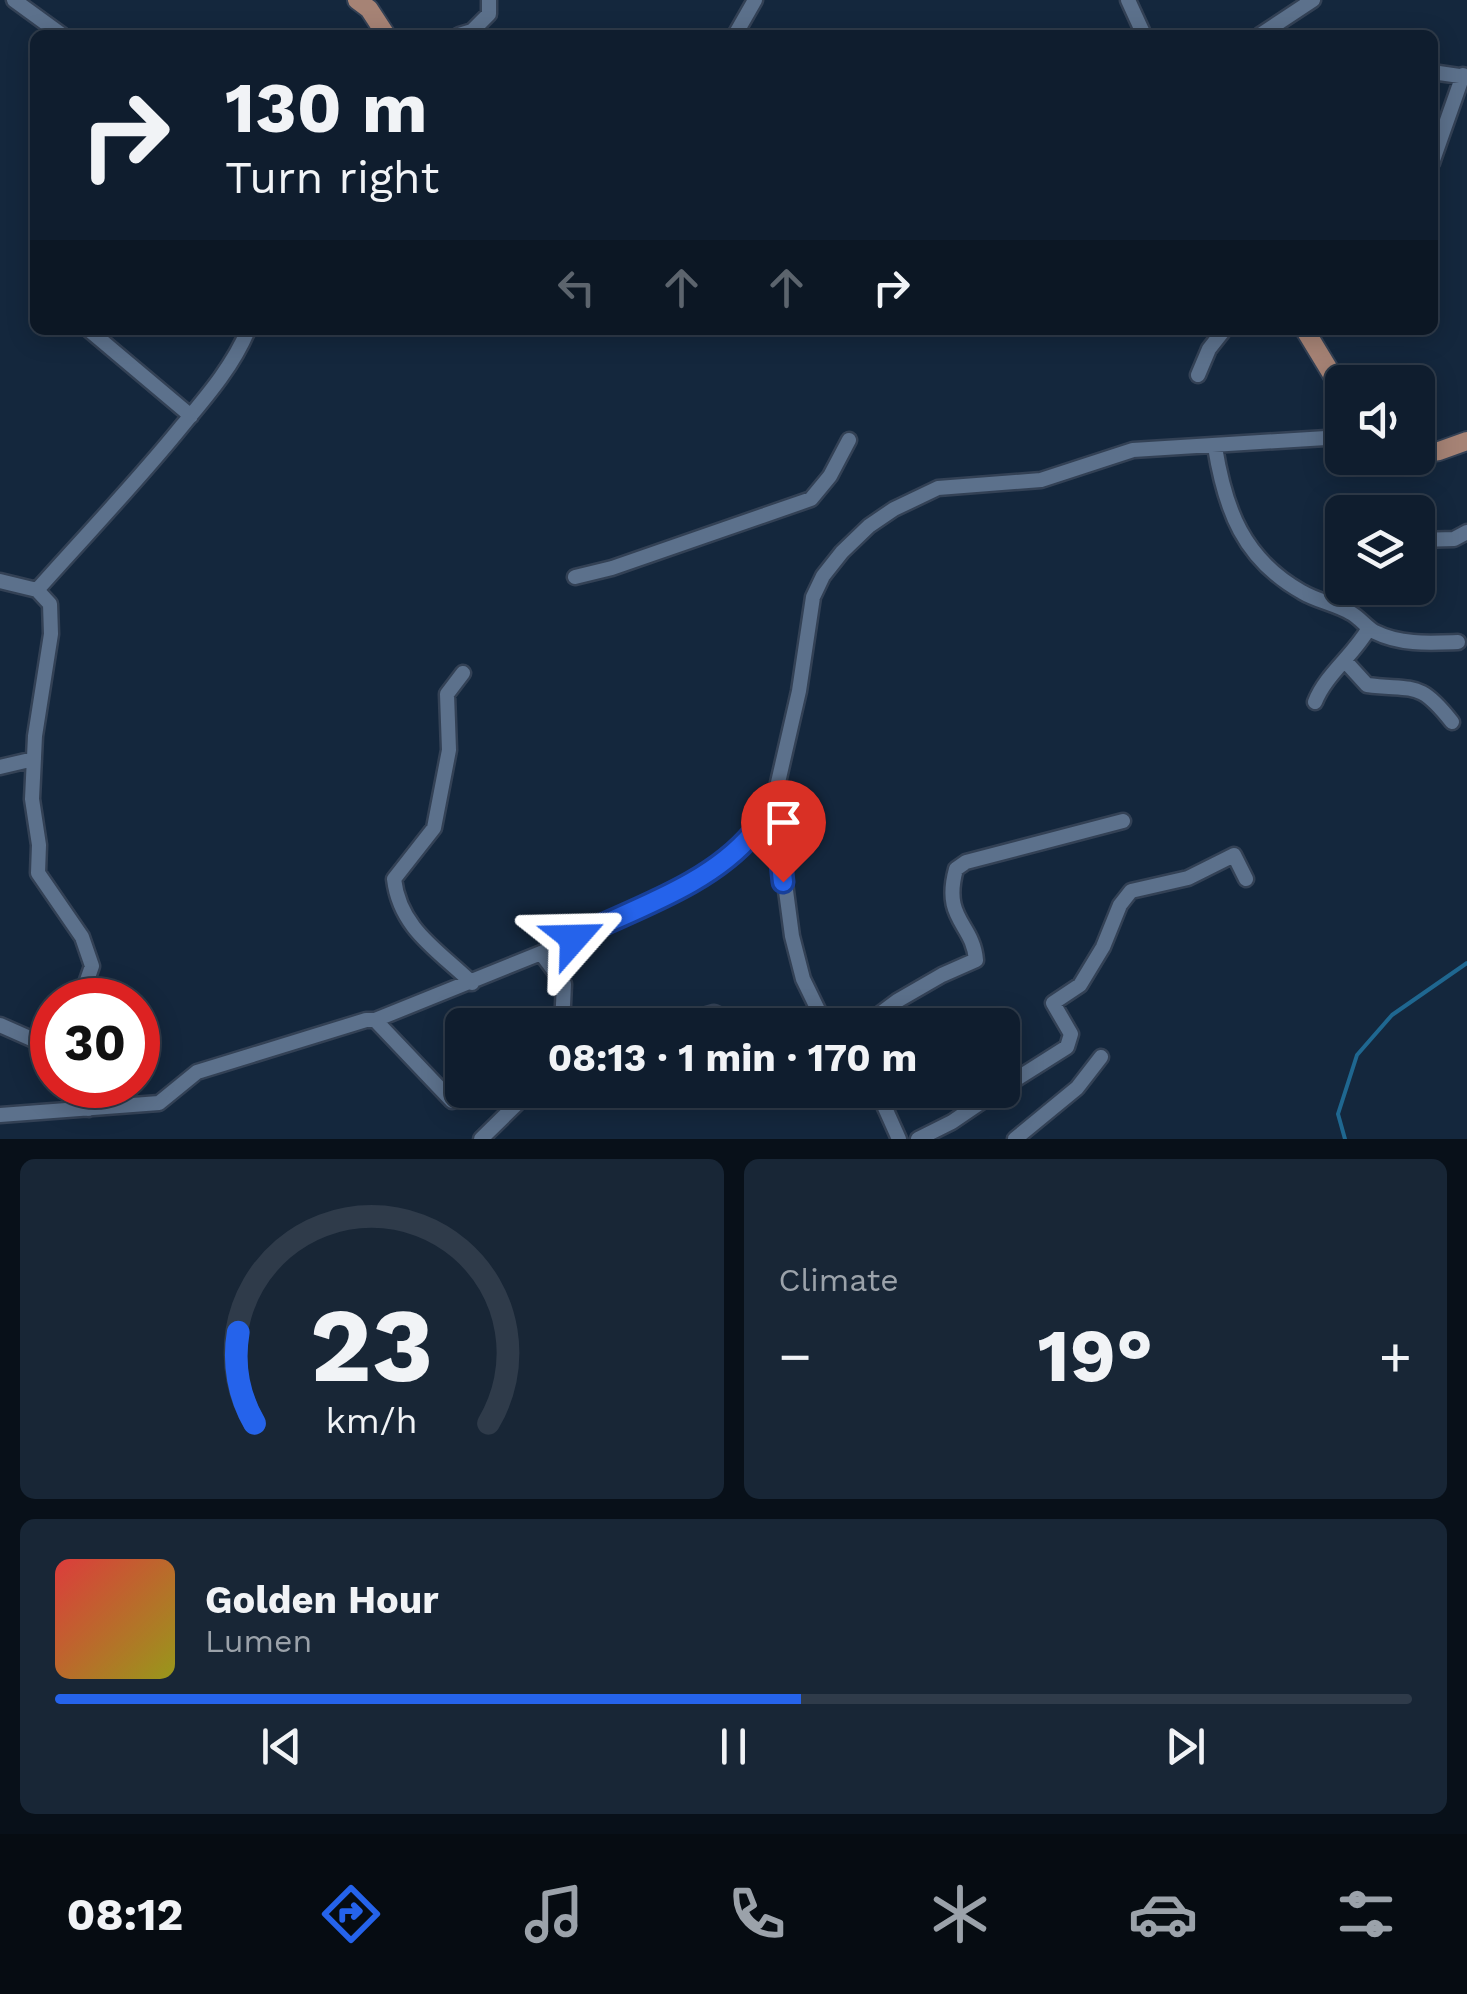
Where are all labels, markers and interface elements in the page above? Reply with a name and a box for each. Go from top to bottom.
text: 130 m [225,67,428,149]
icon: right [60,70,190,200]
text: Turn right [225,151,439,204]
icon: left [549,260,604,315]
icon: ahead [654,260,709,315]
icon: ahead [759,260,814,315]
icon: right [864,260,919,315]
map controls [1325,365,1435,605]
button: sound [1325,365,1435,475]
button: layers [1325,495,1435,605]
pin [741,780,826,883]
icon: arrive [756,795,811,850]
position arrow [522,886,626,990]
speed limit sign: 30 [30,978,160,1108]
text: 08:13 · 1 min · 170 m [548,1036,917,1080]
text: Climate [779,1261,899,1299]
text: 23 [310,1284,434,1406]
text: 19° [1037,1311,1153,1399]
text: − [779,1324,812,1388]
text: + [1379,1324,1412,1388]
text: km/h [326,1400,418,1442]
text: Golden Hour [205,1578,439,1622]
text: Lumen [205,1622,312,1660]
icon: previous [254,1719,309,1774]
icon: pause [706,1719,761,1774]
icon: next [1158,1719,1213,1774]
icon: directions [316,1879,386,1949]
icon: music [519,1879,589,1949]
icon: phone [722,1879,792,1949]
icon: climate [925,1879,995,1949]
icon: car [1128,1879,1198,1949]
icon: filters [1331,1879,1401,1949]
text: 08:12 [66,1888,183,1941]

